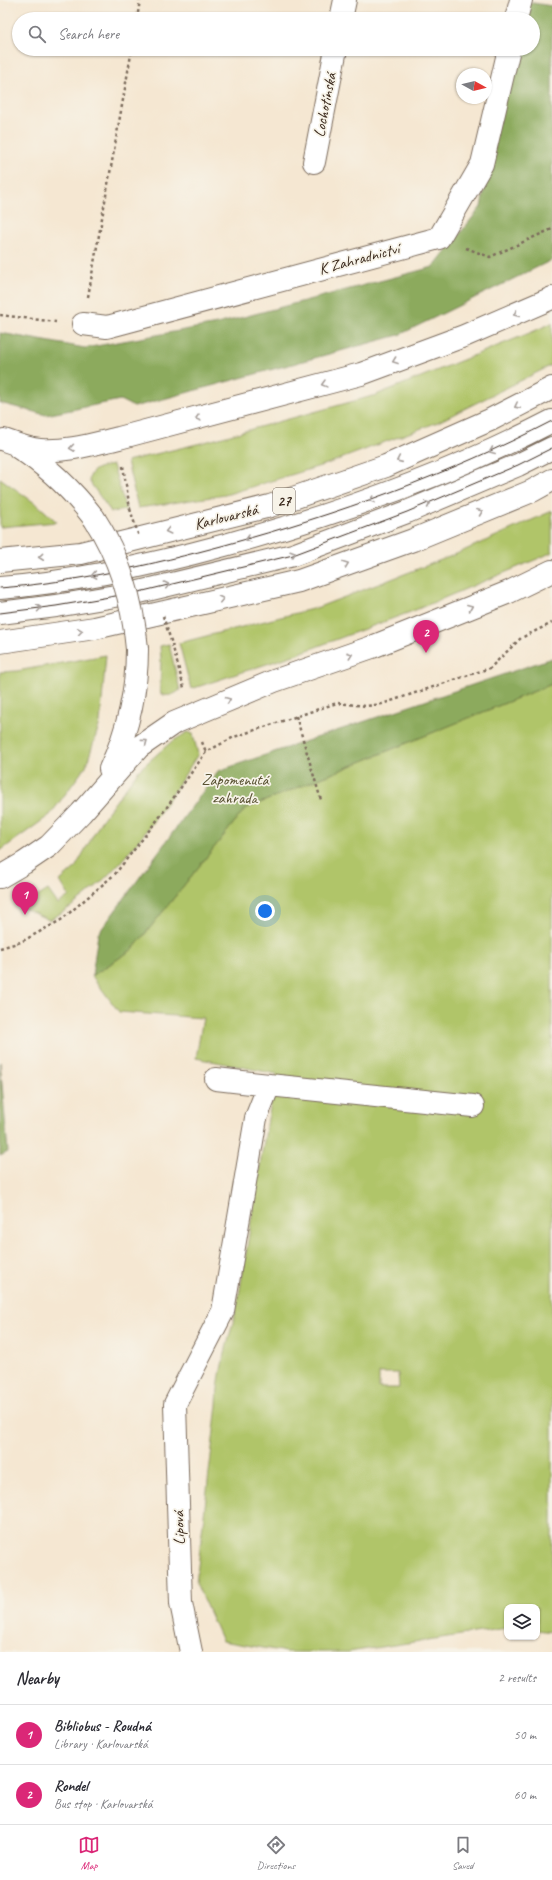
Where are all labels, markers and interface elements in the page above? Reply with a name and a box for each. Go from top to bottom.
search box [12,12,540,56]
icon: search [26,23,48,45]
text: Search here [58,25,119,44]
north arrow [456,68,492,104]
street label: Lochotínská [309,69,341,139]
street label: K Zahradnictví [317,238,404,279]
one-way arrow [513,309,521,317]
one-way arrow [392,357,399,365]
one-way arrow [320,379,327,388]
one-way arrow [514,401,522,409]
one-way arrow [195,413,201,421]
one-way arrow [69,443,75,452]
one-way arrow [489,446,496,454]
one-way arrow [396,455,404,463]
road number: 27 [273,488,295,514]
one-way arrow [368,495,375,504]
street label: Karlovarská [192,499,262,534]
one-way arrow [424,500,431,508]
one-way arrow [476,509,483,517]
one-way arrow [165,527,171,535]
one-way arrow [244,534,251,543]
one-way arrow [289,550,296,559]
one-way arrow [38,552,44,561]
one-way arrow [342,560,349,568]
one-way arrow [91,571,97,579]
one-way arrow [163,581,170,590]
one-way arrow [217,595,224,604]
one-way arrow [36,604,42,613]
one-way arrow [467,604,474,612]
pin: 2 [413,620,439,653]
one-way arrow [77,627,83,636]
one-way arrow [346,651,353,659]
one-way arrow [224,696,231,704]
one-way arrow [141,739,148,746]
park label: Zapomenutá zahrada [201,770,271,808]
pin: 1 [12,882,38,915]
your location [255,901,275,921]
street label: Lipová [168,1509,190,1545]
map controls [504,1604,540,1640]
button: layers [504,1604,540,1640]
text: Nearby [16,1668,59,1689]
text: 2 results [498,1670,536,1686]
text: Bibliobus - Roudná [54,1717,151,1736]
text: 1 [26,1727,32,1743]
text: 50 m [514,1727,536,1743]
text: Library · Karlovarská [54,1736,148,1752]
text: Rondel [54,1777,88,1796]
text: 2 [26,1787,32,1803]
text: 60 m [514,1787,536,1803]
text: Bus stop · Karlovarská [54,1796,152,1812]
tab: Map [78,1834,100,1872]
tab: Directions [257,1834,295,1872]
tab: Saved [452,1834,474,1872]

